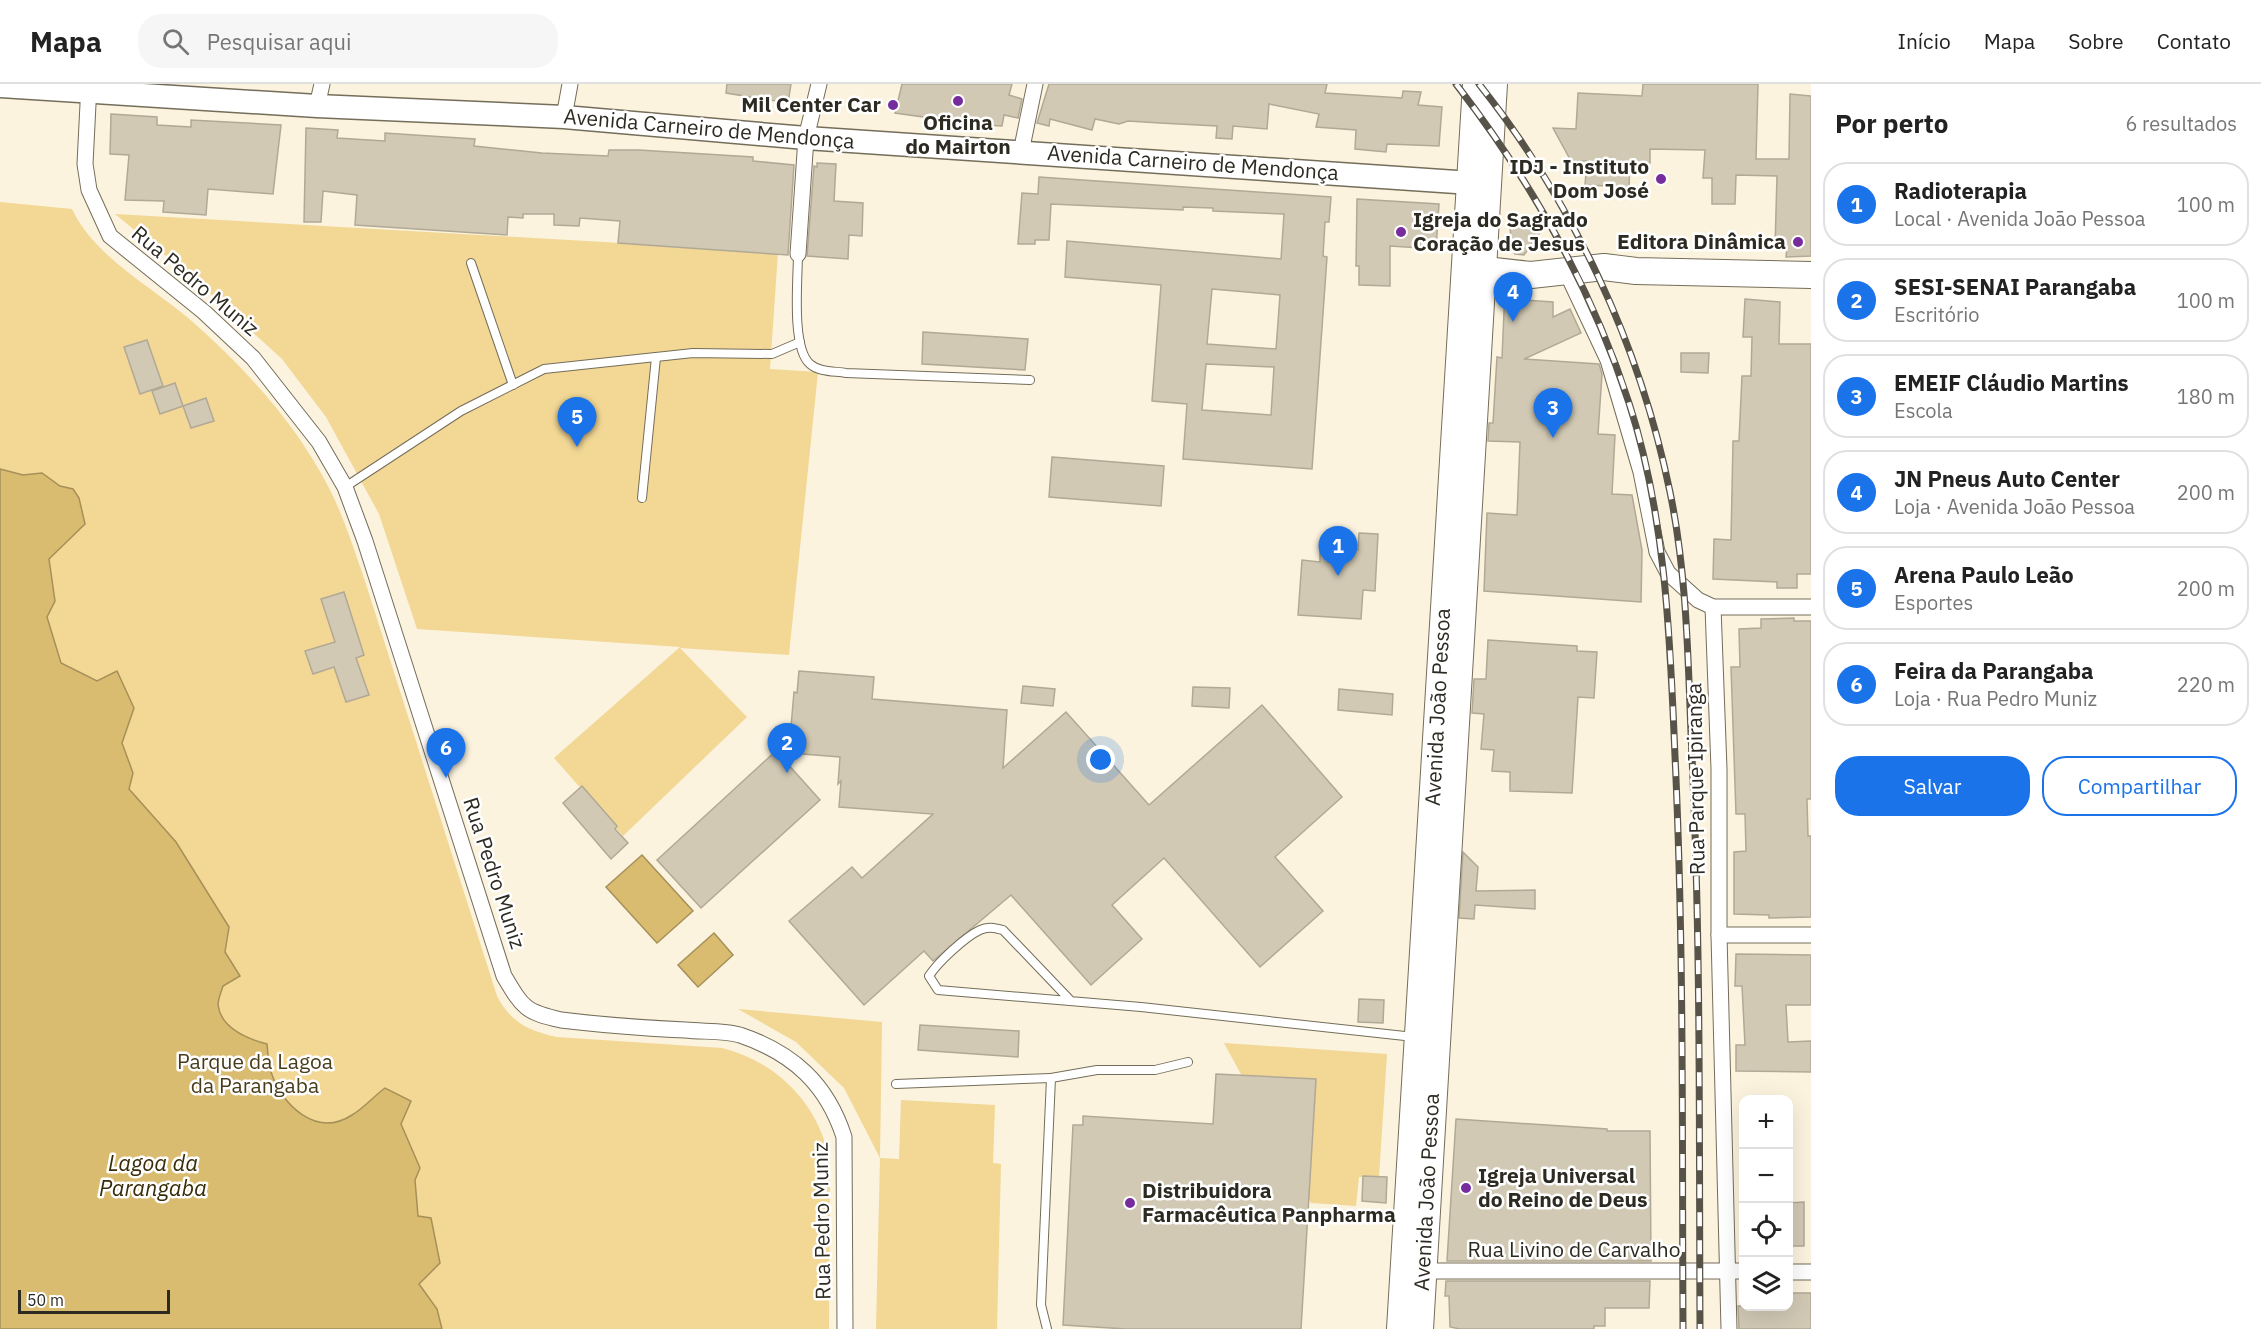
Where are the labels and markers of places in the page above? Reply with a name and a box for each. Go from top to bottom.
place label: Mil Center Car [741,90,882,118]
marker: Oficina do Mairton [951,94,965,108]
marker: Mil Center Car [886,98,900,112]
place label: Oficina do Mairton [905,108,1011,160]
place label: IDJ - Instituto Dom José [1509,152,1649,204]
marker: IDJ - Instituto Dom José [1654,172,1668,186]
place label: Igreja do Sagrado Coração de Jesus [1413,205,1588,257]
marker: Igreja do Sagrado Coração de Jesus [1394,225,1408,239]
place label: Editora Dinâmica [1617,227,1786,255]
marker: Editora Dinâmica [1791,235,1805,249]
pin: 4 [1494,272,1532,322]
pin: 3 [1534,388,1572,438]
pin: 5 [558,398,596,447]
pin: 1 [1318,526,1358,576]
pin: 2 [768,724,806,773]
pin: 6 [426,728,466,778]
place label: Igreja Universal do Reino de Deus [1478,1161,1648,1213]
place label: Distribuidora Farmacêutica Panpharma [1142,1176,1396,1228]
marker: Igreja Universal do Reino de Deus [1459,1181,1473,1195]
marker: Distribuidora Farmacêutica Panpharma [1123,1196,1137,1210]

